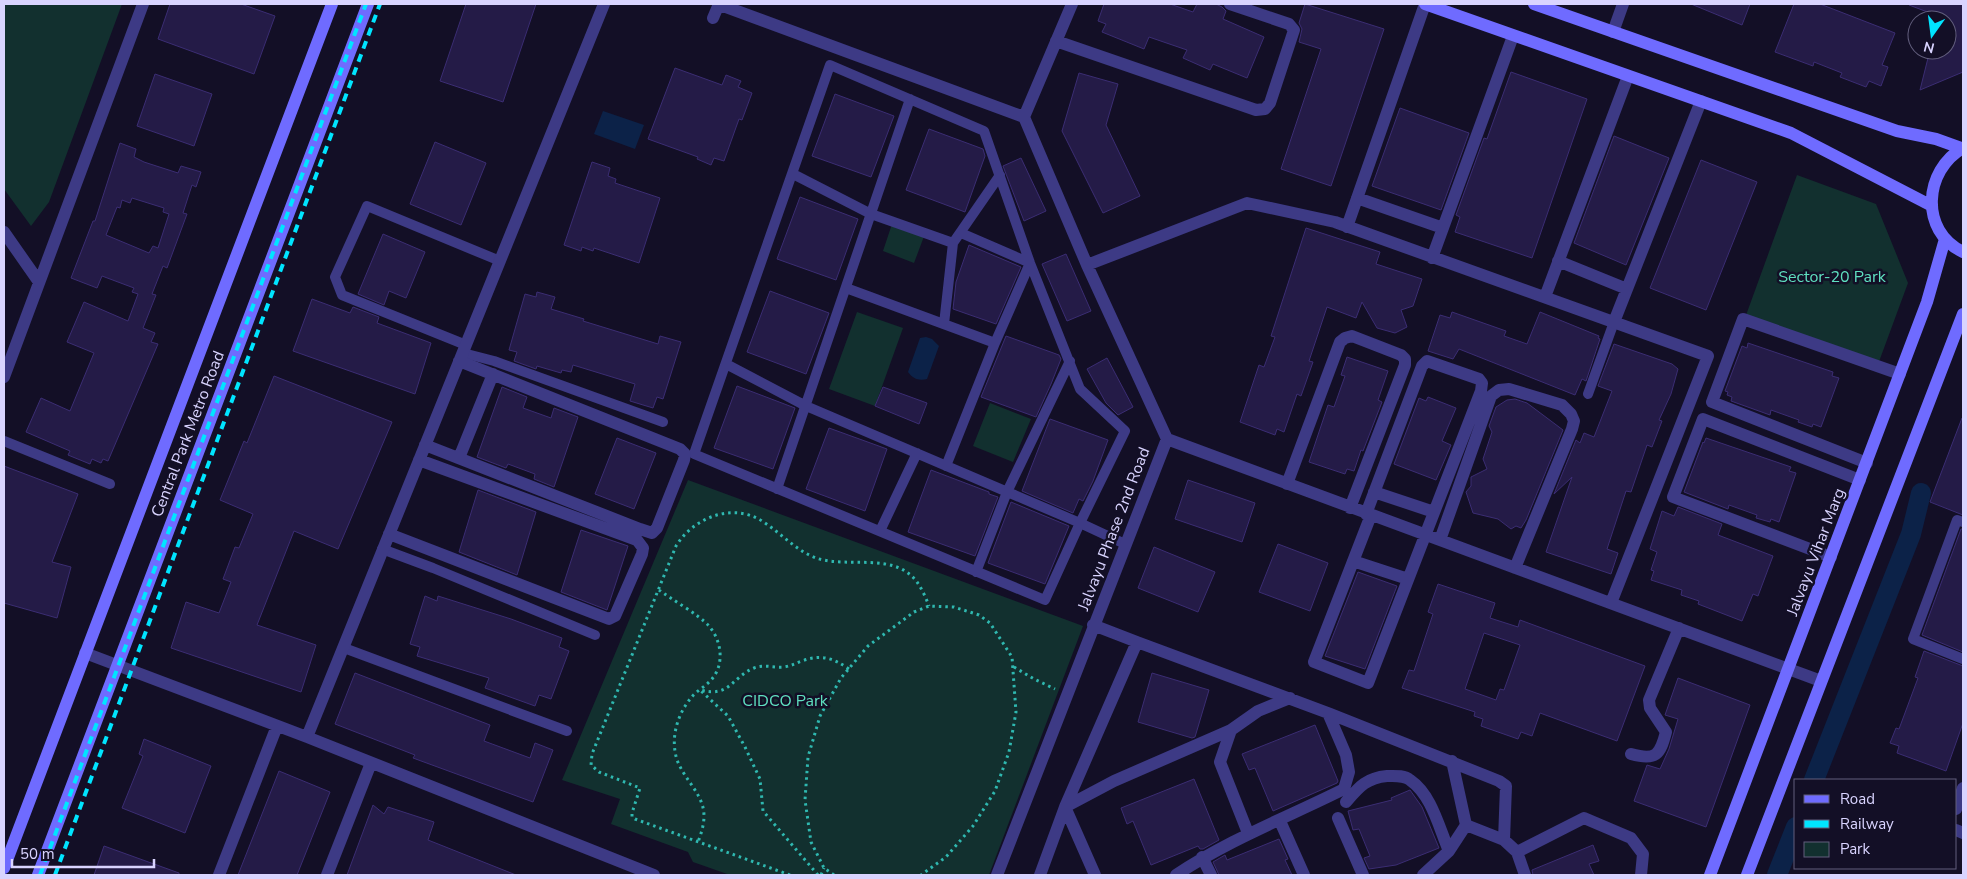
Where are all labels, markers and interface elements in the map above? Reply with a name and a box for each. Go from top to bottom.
north arrow [1907,10,1957,60]
text: N [1922,37,1936,58]
park label: Sector-20 Park [1778,266,1887,288]
street label: Central Park Metro Road [146,348,230,520]
street label: Jalvayu Phase 2nd Road [1072,444,1155,615]
street label: Jalvayu Vihar Marg [1781,485,1851,620]
park label: CIDCO Park [742,690,829,712]
legend [1794,779,1957,869]
text: Road [1840,789,1875,809]
text: Railway [1840,814,1894,834]
scale bar [12,836,155,868]
text: Park [1840,839,1870,859]
text: 50 m [20,844,55,864]

